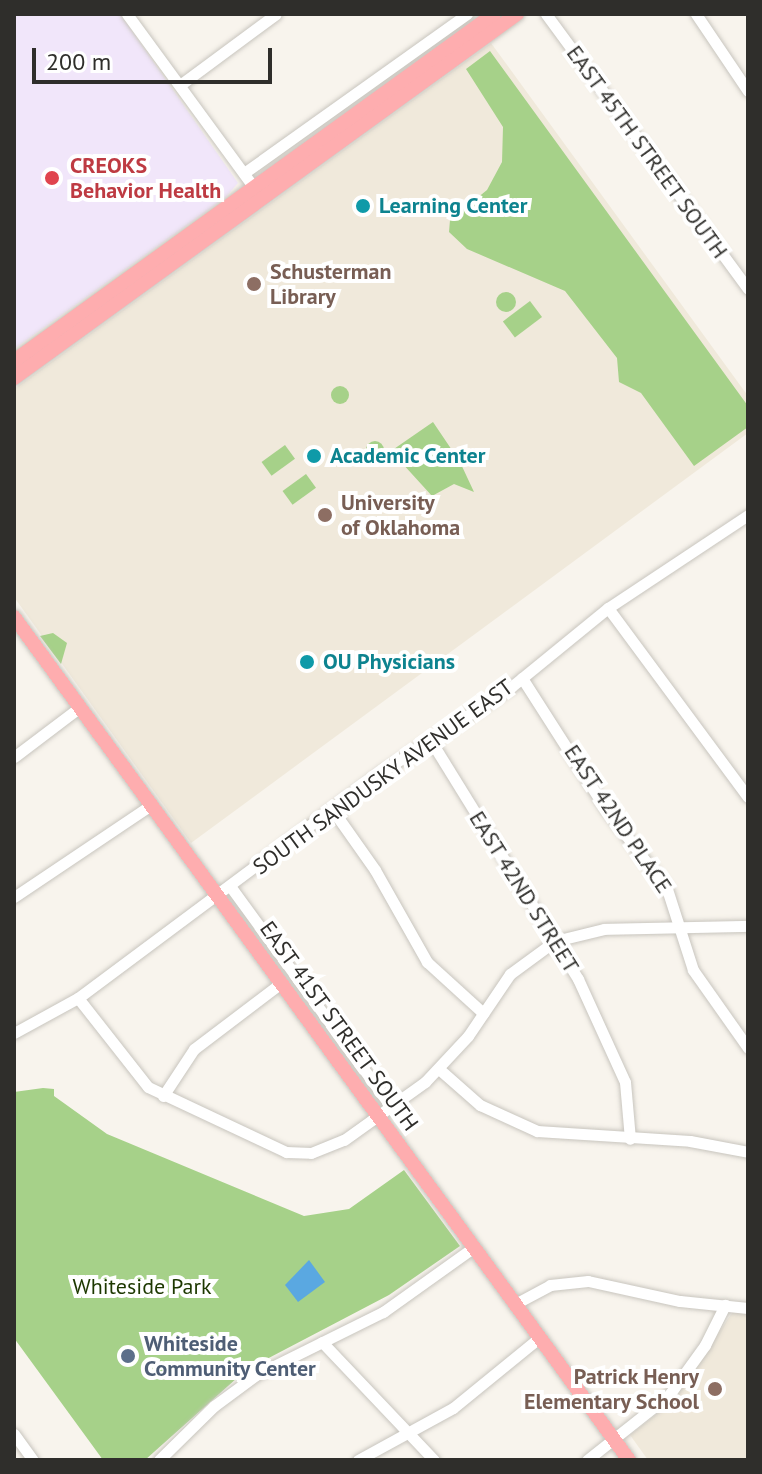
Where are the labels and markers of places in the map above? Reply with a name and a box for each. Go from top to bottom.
place label: CREOKS Behavior Health [70,152,221,204]
marker: CREOKS Behavior Health [41,167,63,189]
place label: Learning Center [379,193,528,219]
marker: Learning Center [354,197,372,215]
place label: Schusterman Library [270,258,391,310]
marker: Schusterman Library [245,275,263,293]
place label: Academic Center [330,443,486,469]
marker: Academic Center [305,447,323,465]
place label: University of Oklahoma [341,489,461,540]
marker: University of Oklahoma [316,506,334,524]
place label: OU Physicians [323,649,455,675]
marker: OU Physicians [298,653,316,671]
place label: Whiteside Community Center [144,1330,317,1382]
marker: Whiteside Community Center [119,1347,137,1365]
place label: Patrick Henry Elementary School [523,1363,699,1414]
marker: Patrick Henry Elementary School [706,1380,724,1398]

